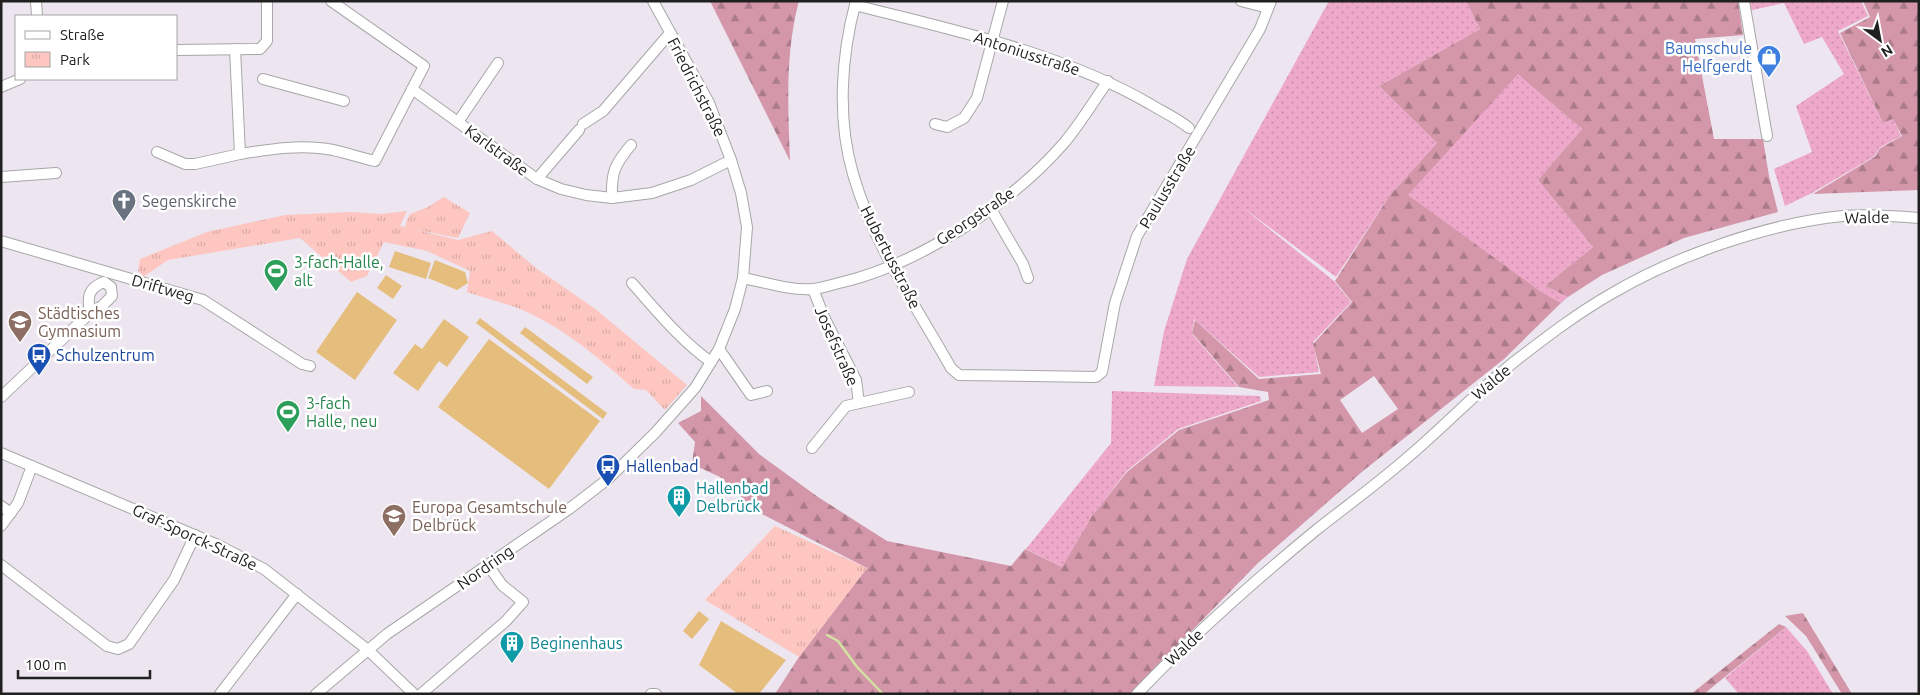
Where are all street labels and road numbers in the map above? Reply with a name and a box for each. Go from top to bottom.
street label: Antoniusstraße [972,27,1082,79]
street label: Friedrichstraße [664,34,730,140]
street label: Karlstraße [462,121,532,179]
street label: Paulusstraße [1135,142,1199,232]
street label: Georgstraße [933,183,1017,249]
street label: Hubertusstraße [857,203,925,311]
street label: Walde [1844,208,1890,226]
street label: Driftweg [130,271,196,305]
street label: Josefstraße [811,303,863,389]
street label: Walde [1468,361,1514,403]
street label: Graf-Sporck-Straße [130,500,260,574]
street label: Nordring [453,541,517,593]
street label: Walde [1161,625,1207,669]

